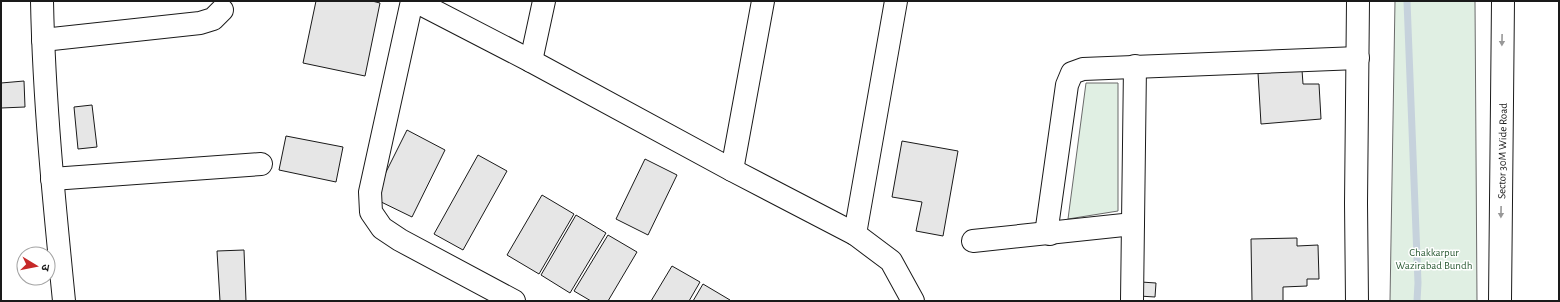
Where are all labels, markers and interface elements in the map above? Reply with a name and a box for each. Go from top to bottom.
one-way arrow [1499,34,1506,46]
street label: Sector 30M Wide Road [1496,103,1509,199]
one-way arrow [1498,206,1504,219]
north arrow [16,246,56,286]
park label: Chakkarpur Wazirabad Bundh [1396,247,1472,271]
text: उ [39,264,51,272]

